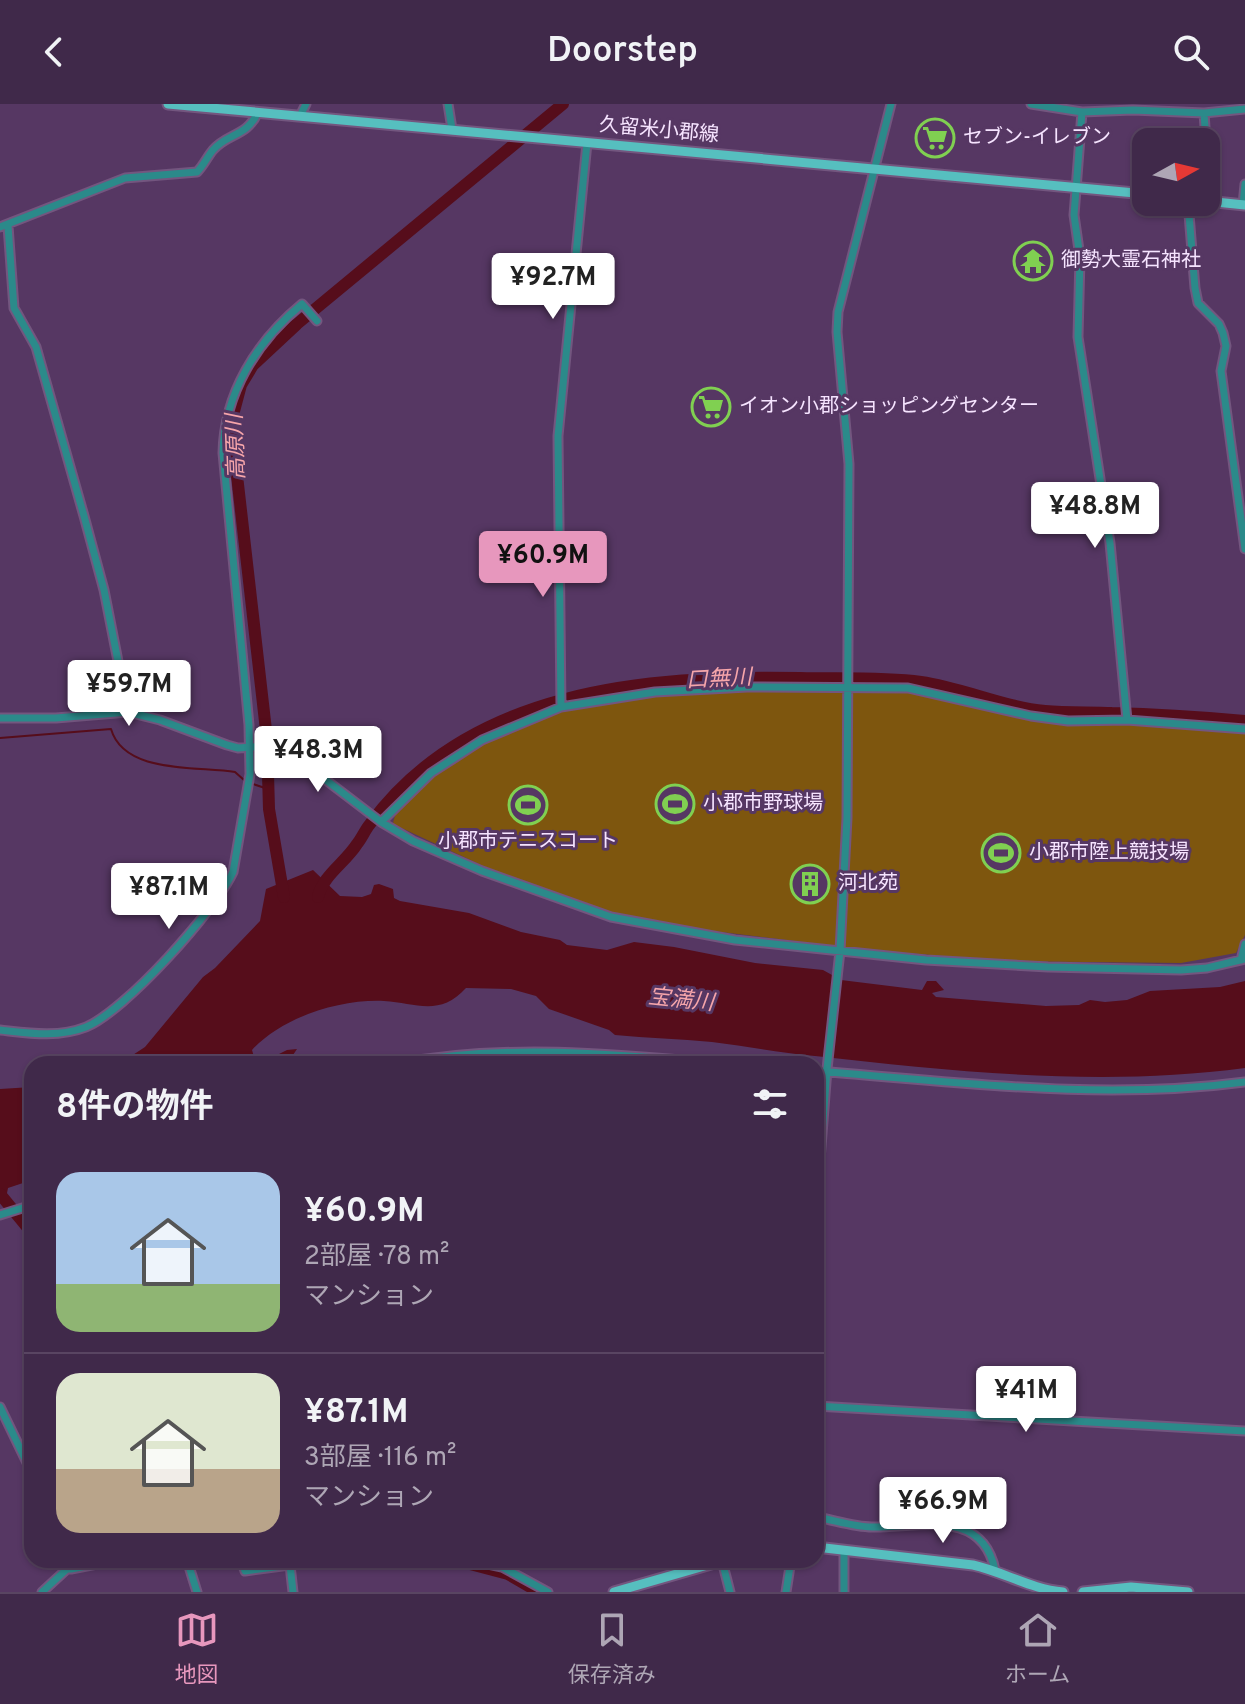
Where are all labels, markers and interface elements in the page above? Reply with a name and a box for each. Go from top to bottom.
text: Doorstep [547,29,698,75]
icon: back [32,30,76,74]
icon: search [1169,30,1213,74]
street label: 久留米小郡線 [598,113,720,149]
supermarket icon: セブン-イレブン [914,117,956,159]
place label: セブン-イレブン [963,125,1111,151]
north arrow [1132,128,1220,216]
map controls [1132,128,1220,216]
temple icon: 御勢大霊石神社 [1012,240,1054,282]
place label: 御勢大霊石神社 [1061,248,1201,274]
pin: ¥92.7M [488,253,618,321]
text: ¥92.7M [510,262,596,295]
supermarket icon: イオン小郡ショッピングセンター [690,386,732,428]
place label: イオン小郡ショッピングセンター [739,394,1039,420]
water label: 高原川 [222,412,252,480]
pin: ¥48.8M [1030,482,1160,550]
text: ¥48.8M [1049,491,1141,524]
pin: ¥60.9M [478,531,608,599]
text: ¥60.9M [497,540,589,573]
pin: ¥59.7M [64,660,194,728]
water label: 口無川 [685,665,755,695]
text: ¥59.7M [86,669,172,702]
pin: ¥48.3M [253,726,383,794]
text: ¥48.3M [272,735,364,768]
sports icon: 小郡市野球場 [654,783,696,825]
sports icon: 小郡市テニスコート [507,784,549,826]
place label: 小郡市野球場 [703,791,823,817]
place label: 小郡市テニスコート [438,829,618,855]
sports icon: 小郡市陸上競技場 [980,832,1022,874]
place label: 小郡市陸上競技場 [1029,840,1189,866]
pin: ¥87.1M [104,863,234,931]
building icon: 河北苑 [789,863,831,905]
place label: 河北苑 [838,871,898,897]
text: ¥87.1M [129,872,209,905]
water label: 宝満川 [647,984,717,1018]
icon: filters [748,1082,792,1126]
text: 8件の物件 [56,1087,213,1130]
text: ¥60.9M [304,1191,425,1234]
icon: home [120,1204,216,1300]
text: 2部屋 · 78 m² [304,1241,449,1274]
text: マンション [304,1281,434,1314]
pin: ¥41M [979,1366,1073,1434]
text: ¥41M [994,1375,1058,1408]
text: ¥87.1M [304,1392,409,1435]
icon: home [120,1405,216,1501]
text: 3部屋 · 116 m² [304,1442,456,1475]
pin: ¥66.9M [878,1477,1008,1545]
text: マンション [304,1482,434,1515]
text: ¥66.9M [897,1486,989,1519]
tab: 地図 [175,1608,219,1690]
tab: 保存済み [568,1608,656,1690]
tab: ホーム [1005,1608,1070,1690]

